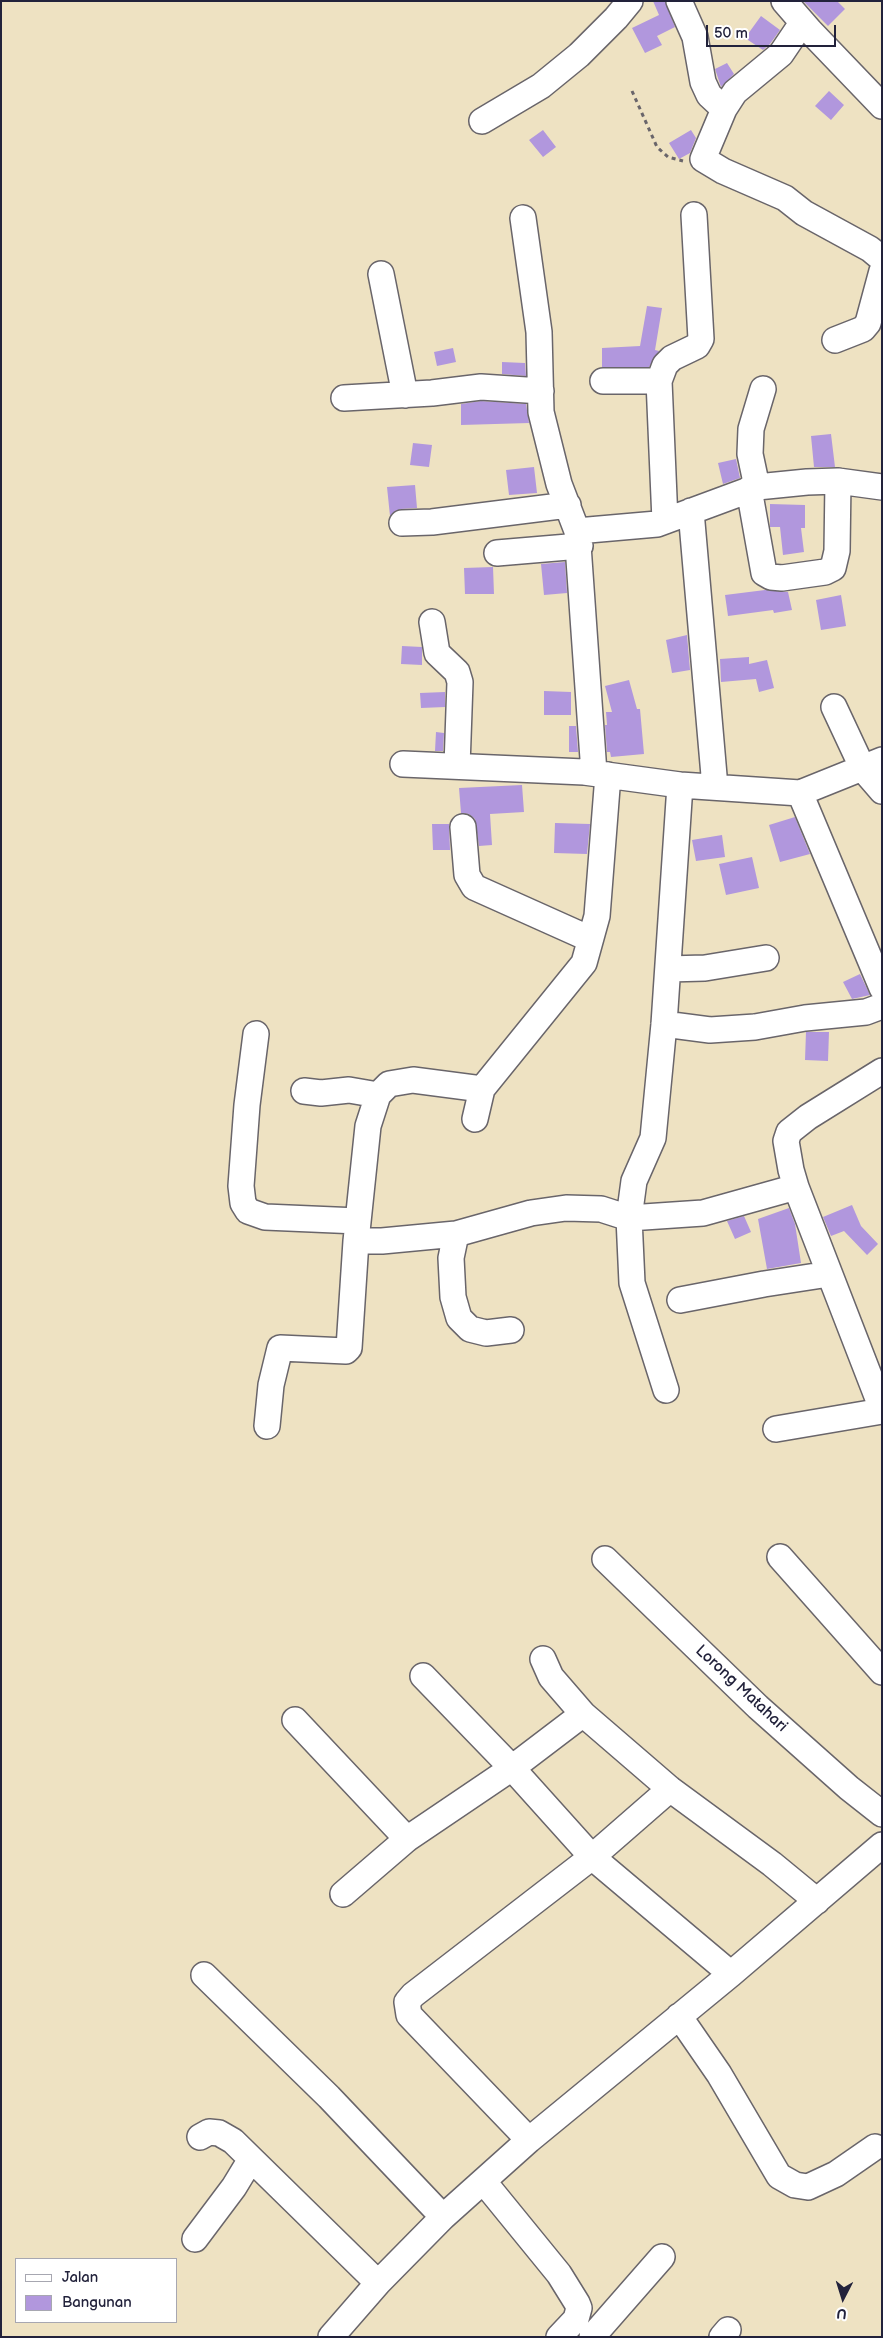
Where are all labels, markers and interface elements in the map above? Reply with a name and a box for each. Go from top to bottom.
scale bar [708,15,838,47]
text: 50 m [714,24,748,43]
street label: Lorong Matahari [691,1642,791,1736]
legend [15,2258,178,2323]
text: Jalan [62,2268,98,2287]
north arrow [818,2273,868,2323]
text: Bangunan [62,2293,132,2312]
text: U [836,2305,847,2322]

